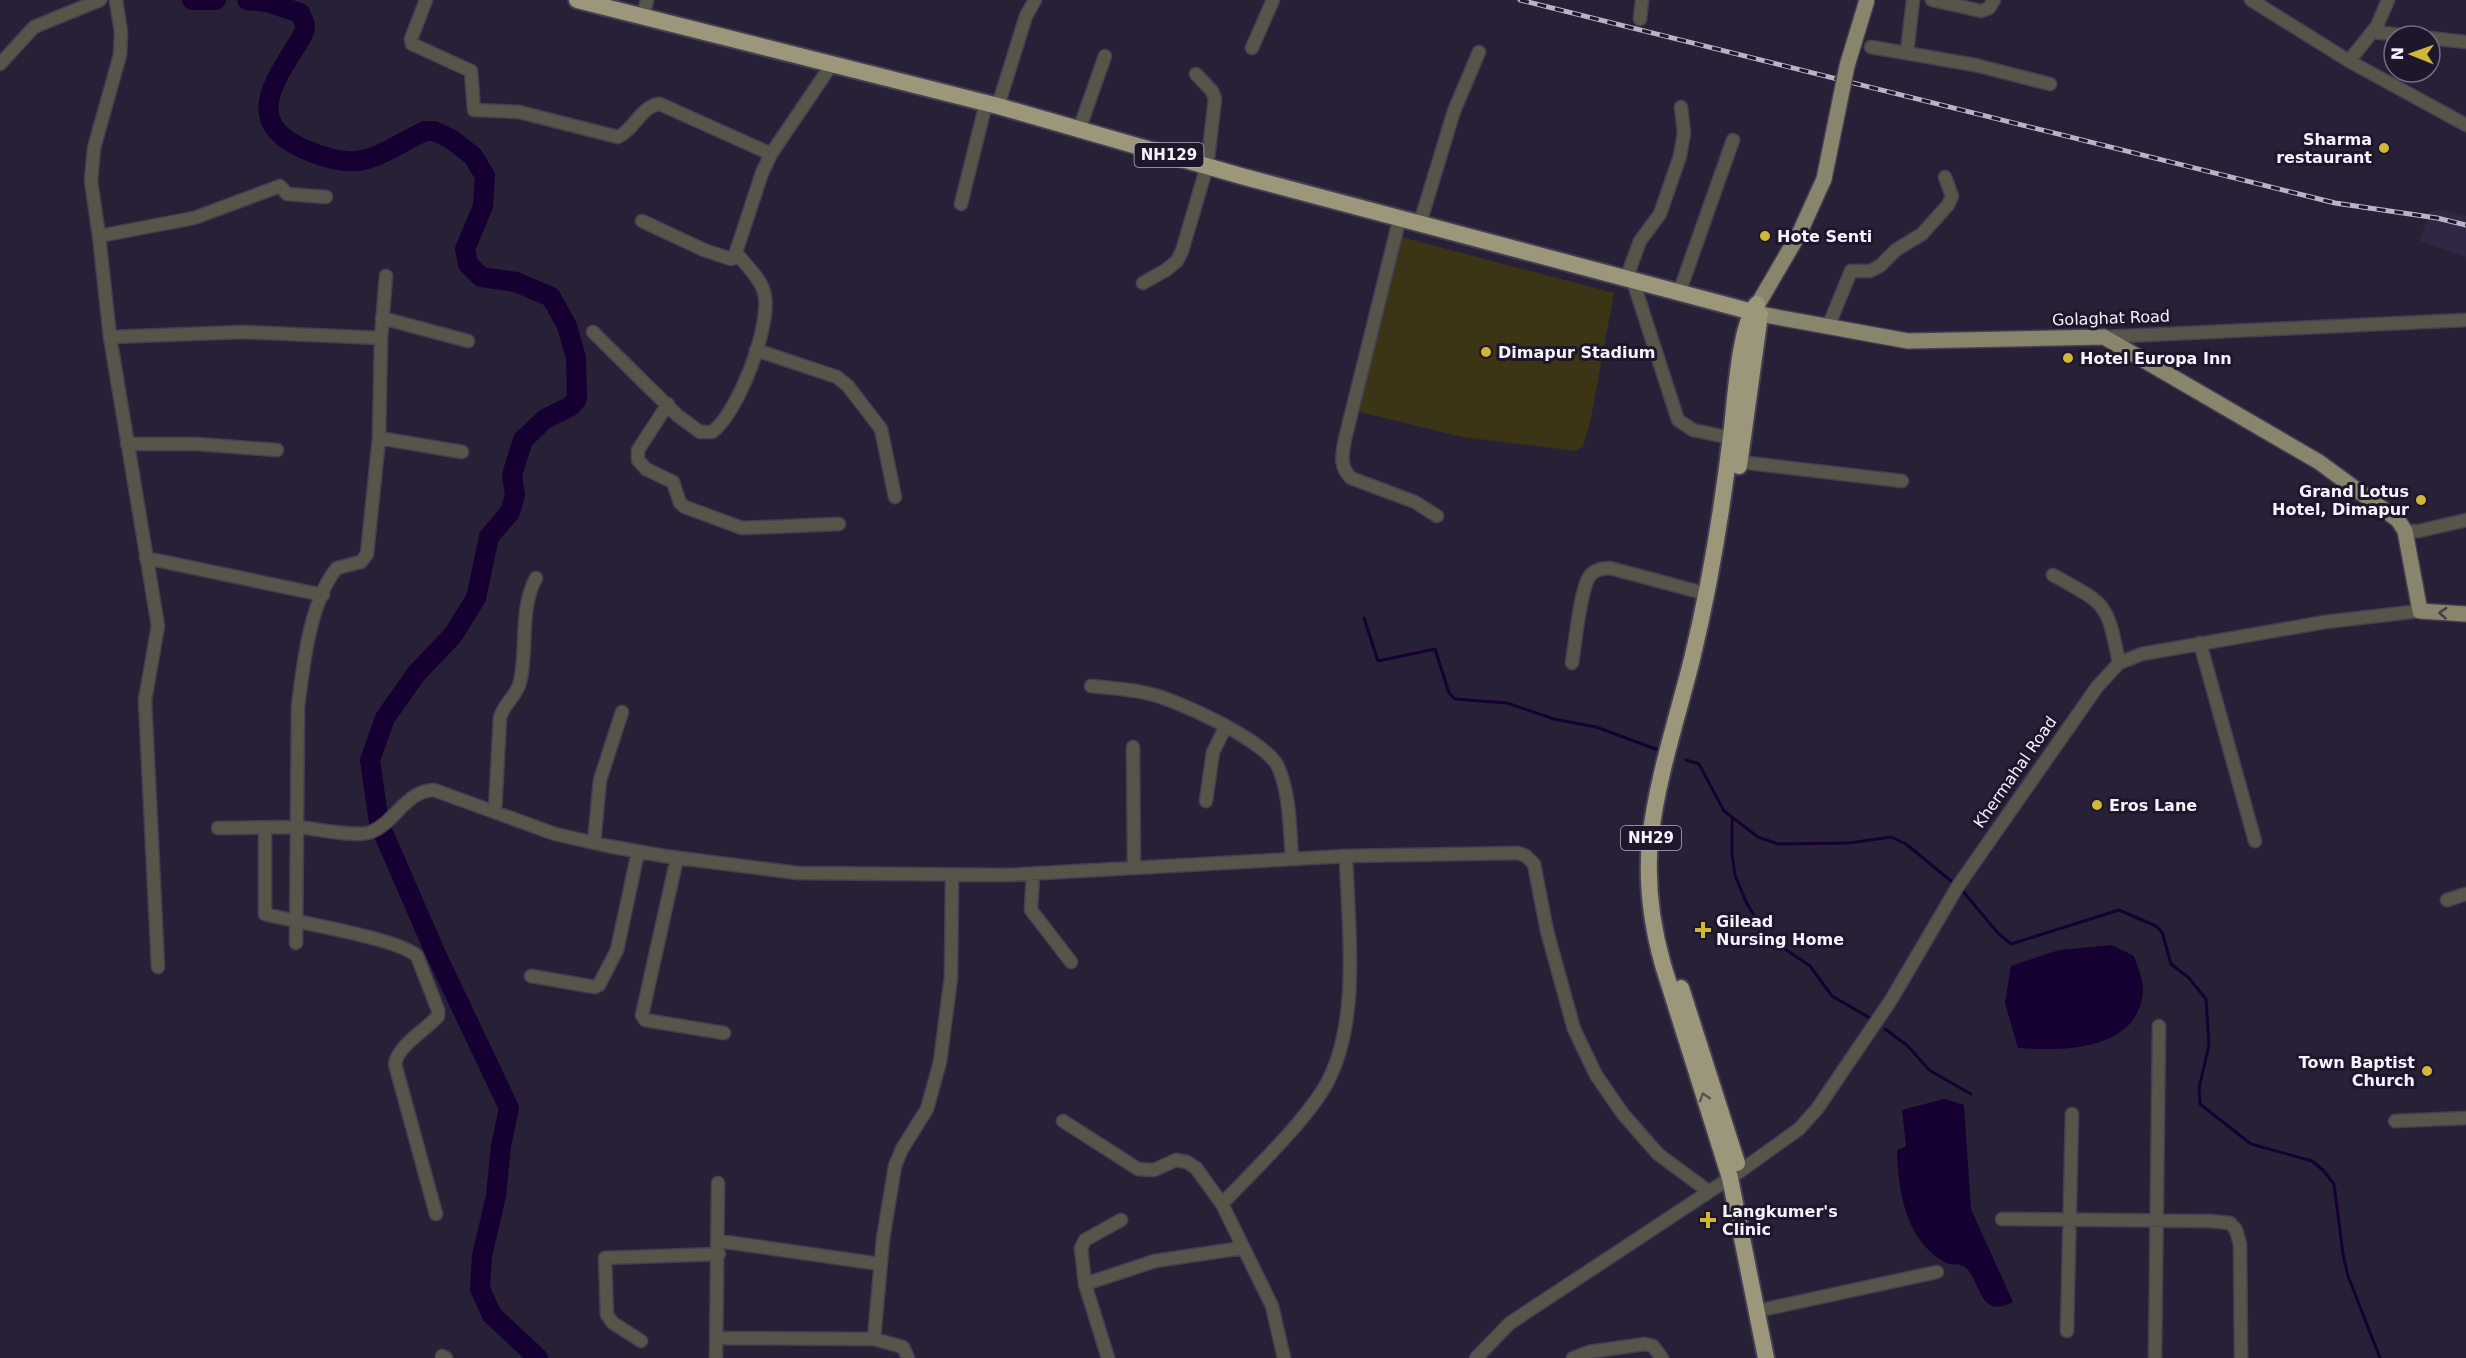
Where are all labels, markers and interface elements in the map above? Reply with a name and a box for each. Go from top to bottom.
north arrow [2382,24,2442,84]
text: N [2388,47,2407,61]
place label: Sharma restaurant [2276,130,2372,167]
marker: Sharma restaurant [2377,141,2391,155]
road number: NH129 [1134,143,1204,167]
place label: Hote Senti [1777,227,1872,246]
marker: Hote Senti [1758,229,1772,243]
street label: Golaghat Road [2052,306,2170,330]
place label: Dimapur Stadium [1498,343,1656,362]
marker: Dimapur Stadium [1479,345,1493,359]
place label: Hotel Europa Inn [2080,349,2232,368]
marker: Hotel Europa Inn [2061,351,2075,365]
place label: Grand Lotus Hotel, Dimapur [2272,482,2409,519]
marker: Grand Lotus Hotel, Dimapur [2414,493,2428,507]
one-way arrow [2439,607,2448,620]
street label: Khermahal Road [1969,713,2061,831]
place label: Eros Lane [2109,796,2197,815]
marker: Eros Lane [2090,798,2104,812]
road number: NH29 [1621,826,1681,850]
place label: Gilead Nursing Home [1716,912,1844,949]
marker: Gilead Nursing Home [1694,921,1712,939]
place label: Town Baptist Church [2299,1053,2415,1090]
marker: Town Baptist Church [2420,1064,2434,1078]
one-way arrow [1699,1092,1711,1103]
place label: Langkumer's Clinic [1722,1202,1838,1239]
marker: Langkumer's Clinic [1699,1211,1717,1229]

